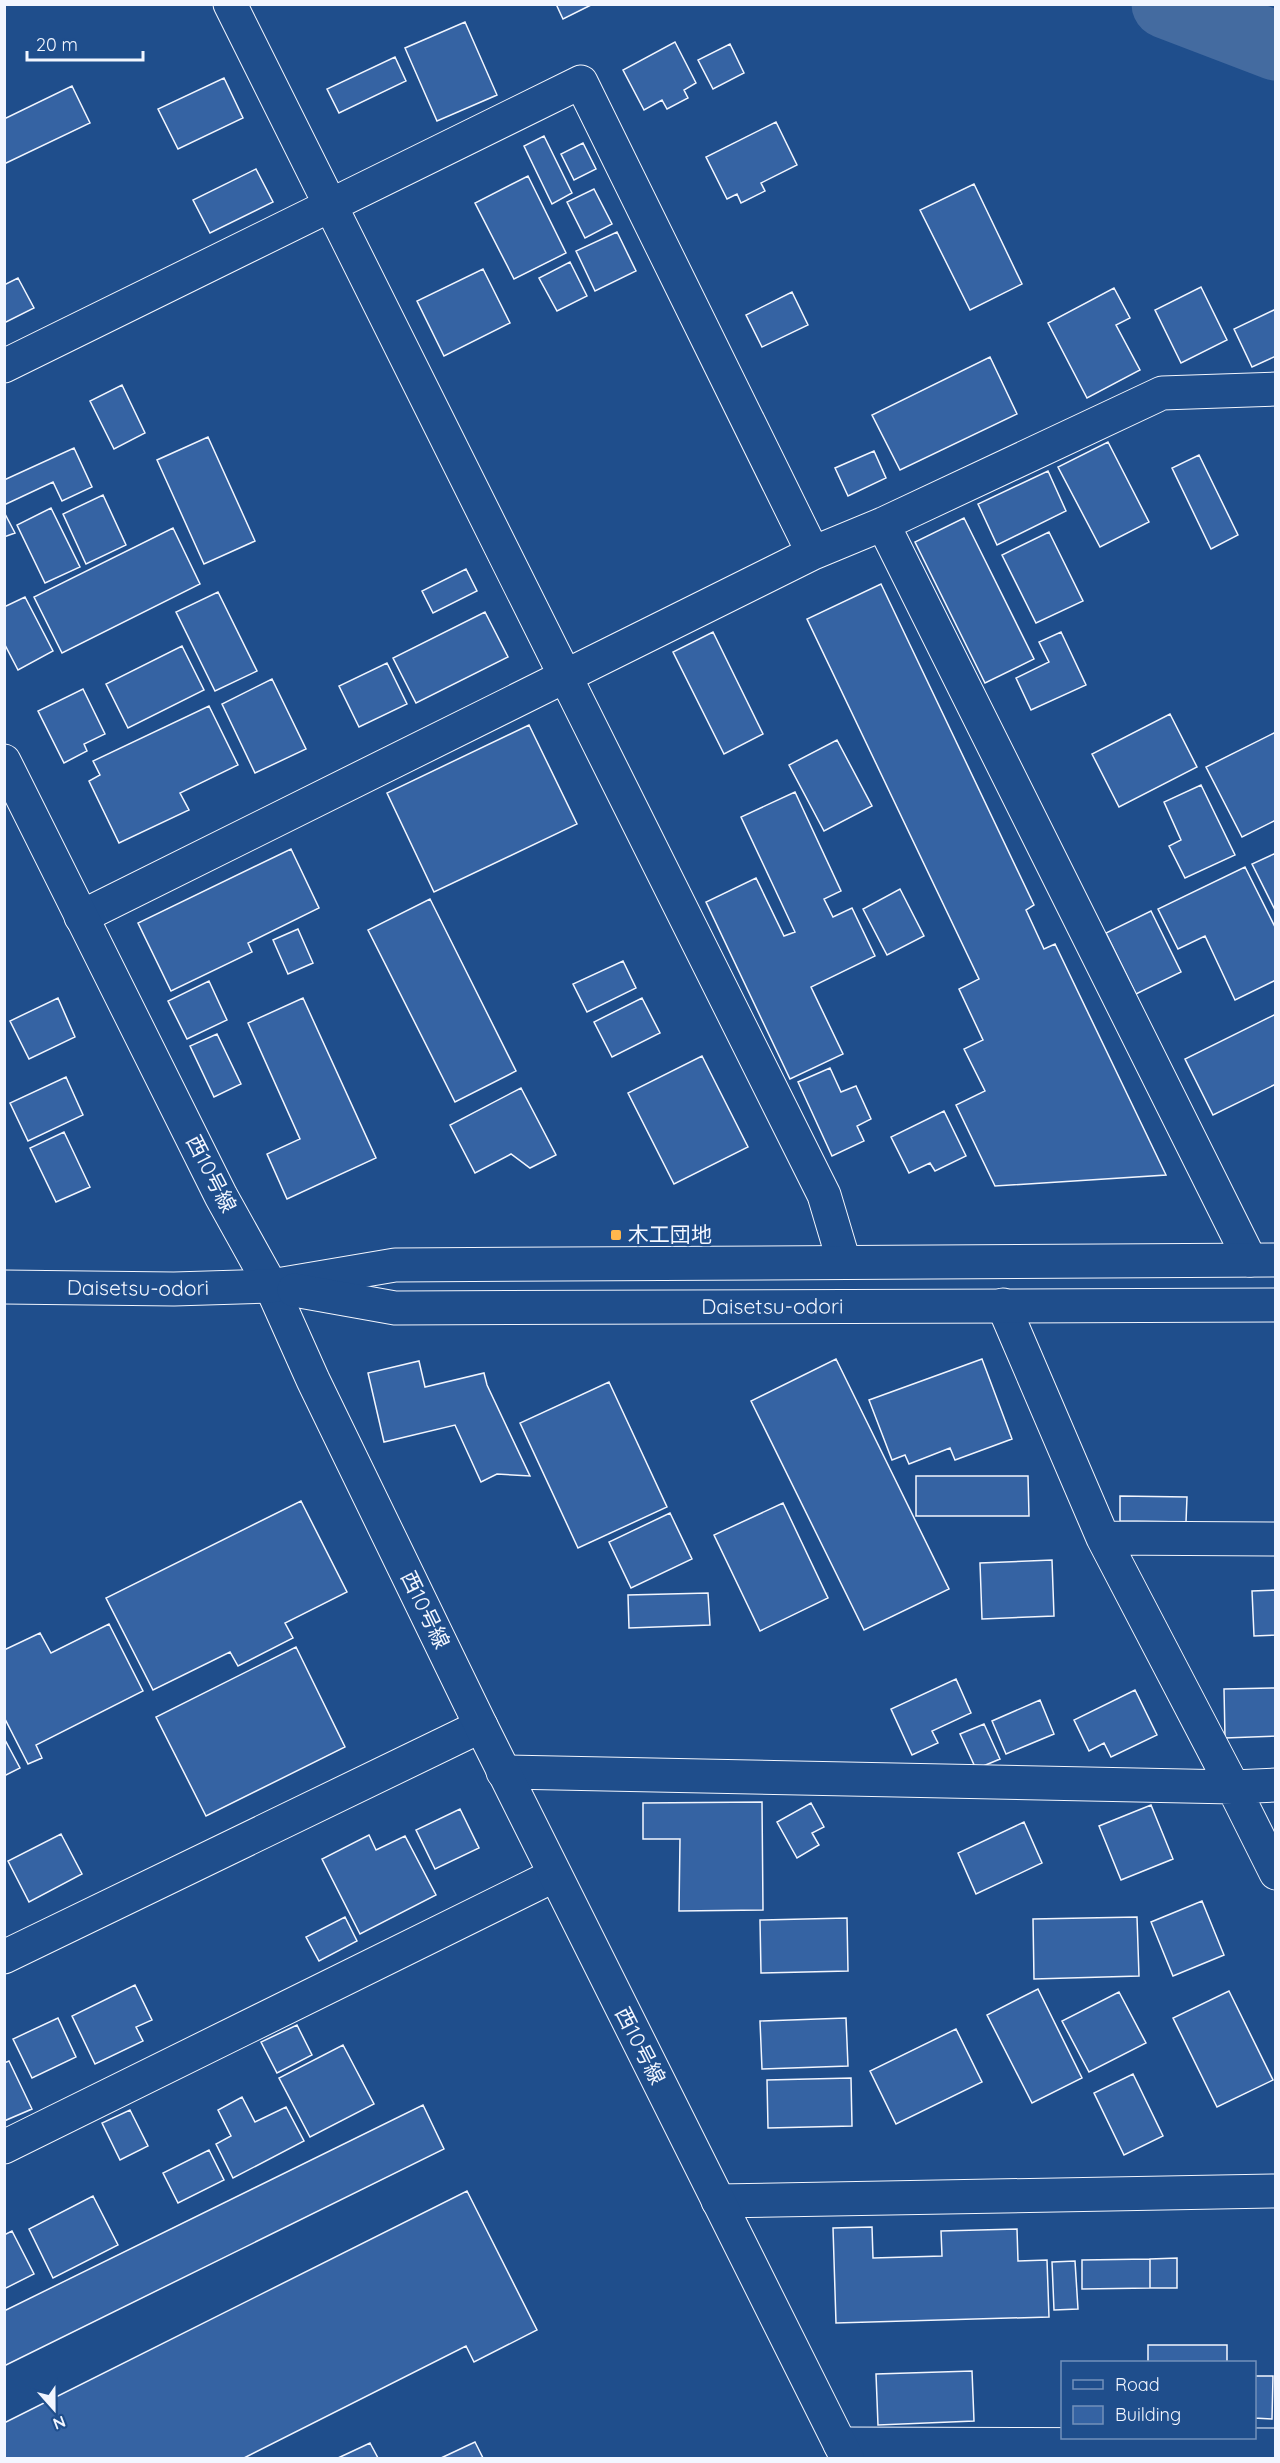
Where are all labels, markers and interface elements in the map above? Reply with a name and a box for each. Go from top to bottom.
scale bar [27,24,142,62]
text: 20 m [36,33,78,56]
street label: 西10号線 [181,1131,242,1217]
place label: 木工団地 [628,1221,712,1247]
marker: 木工団地 [609,1228,623,1242]
street label: Daisetsu-odori [67,1274,210,1301]
street label: Daisetsu-odori [701,1292,844,1319]
street label: 西10号線 [396,1566,456,1653]
street label: 西10号線 [610,2003,671,2089]
legend [1061,2361,1256,2439]
text: Road [1115,2373,1160,2396]
north arrow [24,2379,84,2439]
text: Building [1115,2403,1181,2426]
text: N [50,2412,68,2434]

